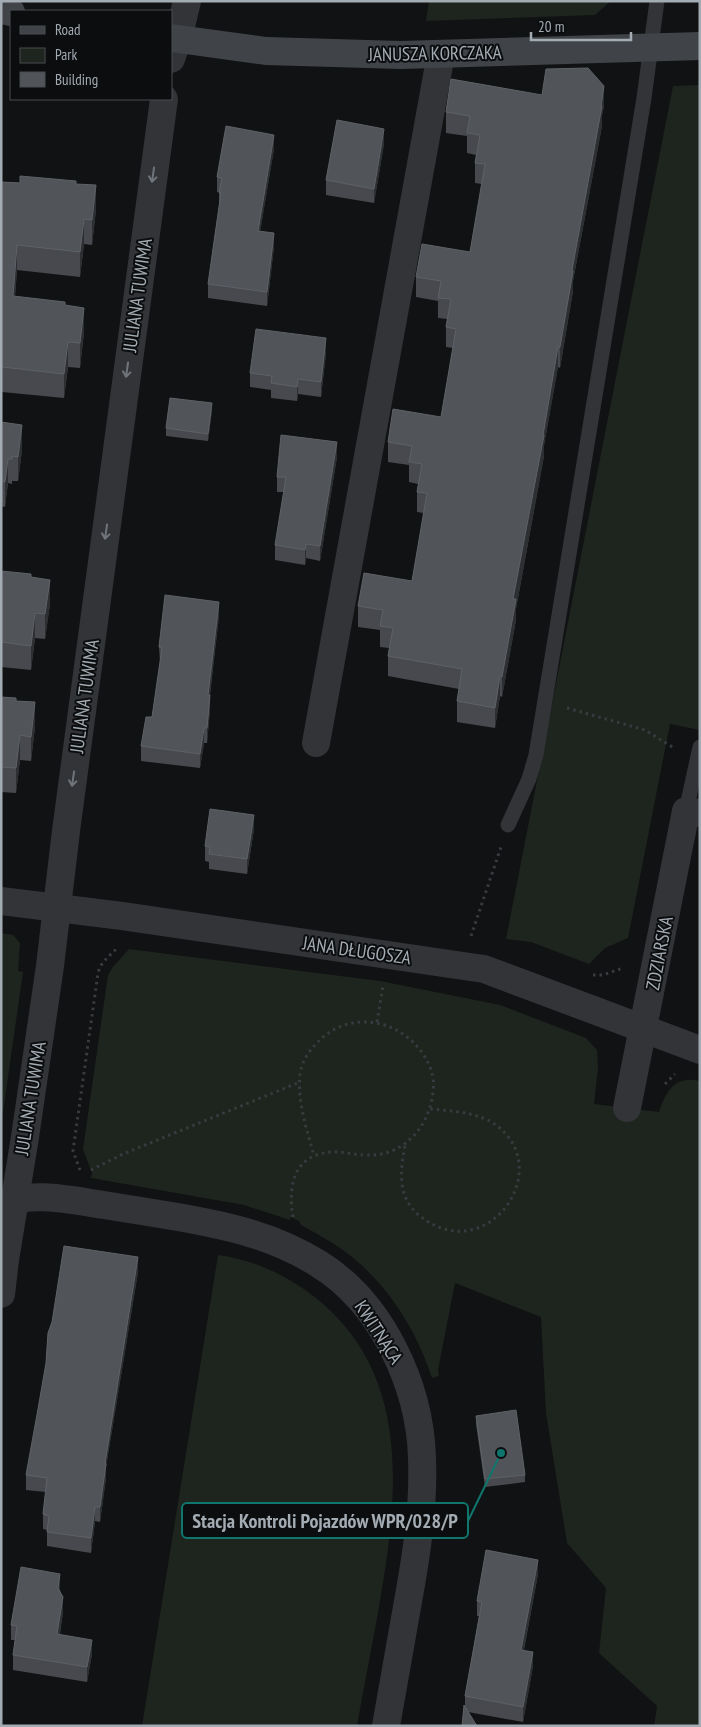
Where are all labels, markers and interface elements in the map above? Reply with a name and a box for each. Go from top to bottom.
legend [10,10,172,100]
scale bar [531,10,631,42]
text: 20 m [538,17,564,36]
text: Road [55,20,81,39]
street label: JANUSZA KORCZAKA [367,40,502,66]
text: Park [55,45,77,64]
text: Building [55,70,98,89]
one-way arrow [148,166,158,182]
street label: JULIANA TUWIMA [117,237,157,354]
one-way arrow [122,362,132,378]
one-way arrow [101,523,111,539]
street label: JULIANA TUWIMA [64,638,104,755]
one-way arrow [68,771,78,787]
street label: ZDZIARSKA [640,914,678,992]
street label: JANA DŁUGOSZA [300,930,413,969]
street label: JULIANA TUWIMA [9,1040,51,1157]
street label: KWITNĄCA [350,1296,408,1368]
callout: Stacja Kontroli Pojazdów WPR/028/P [182,1503,468,1538]
text: Stacja Kontroli Pojazdów WPR/028/P [192,1508,458,1534]

